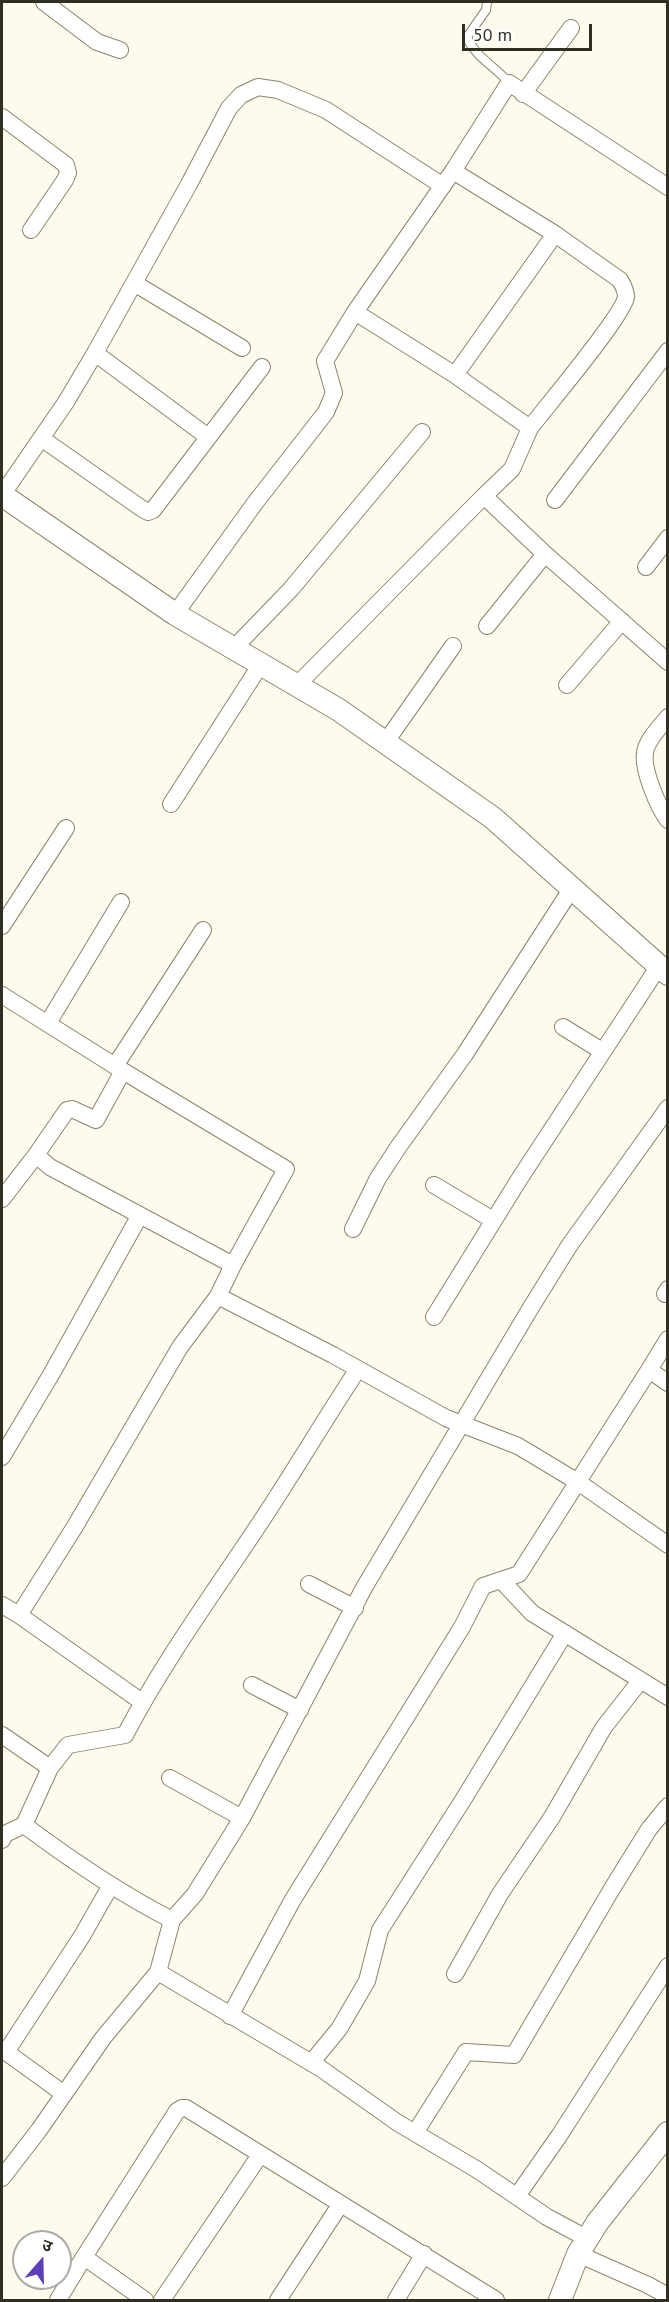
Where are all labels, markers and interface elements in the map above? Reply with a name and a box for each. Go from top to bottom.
scale bar [465,12,596,50]
text: 50 m [473,23,512,46]
north arrow [12,2230,72,2290]
text: उ [40,2234,55,2256]

